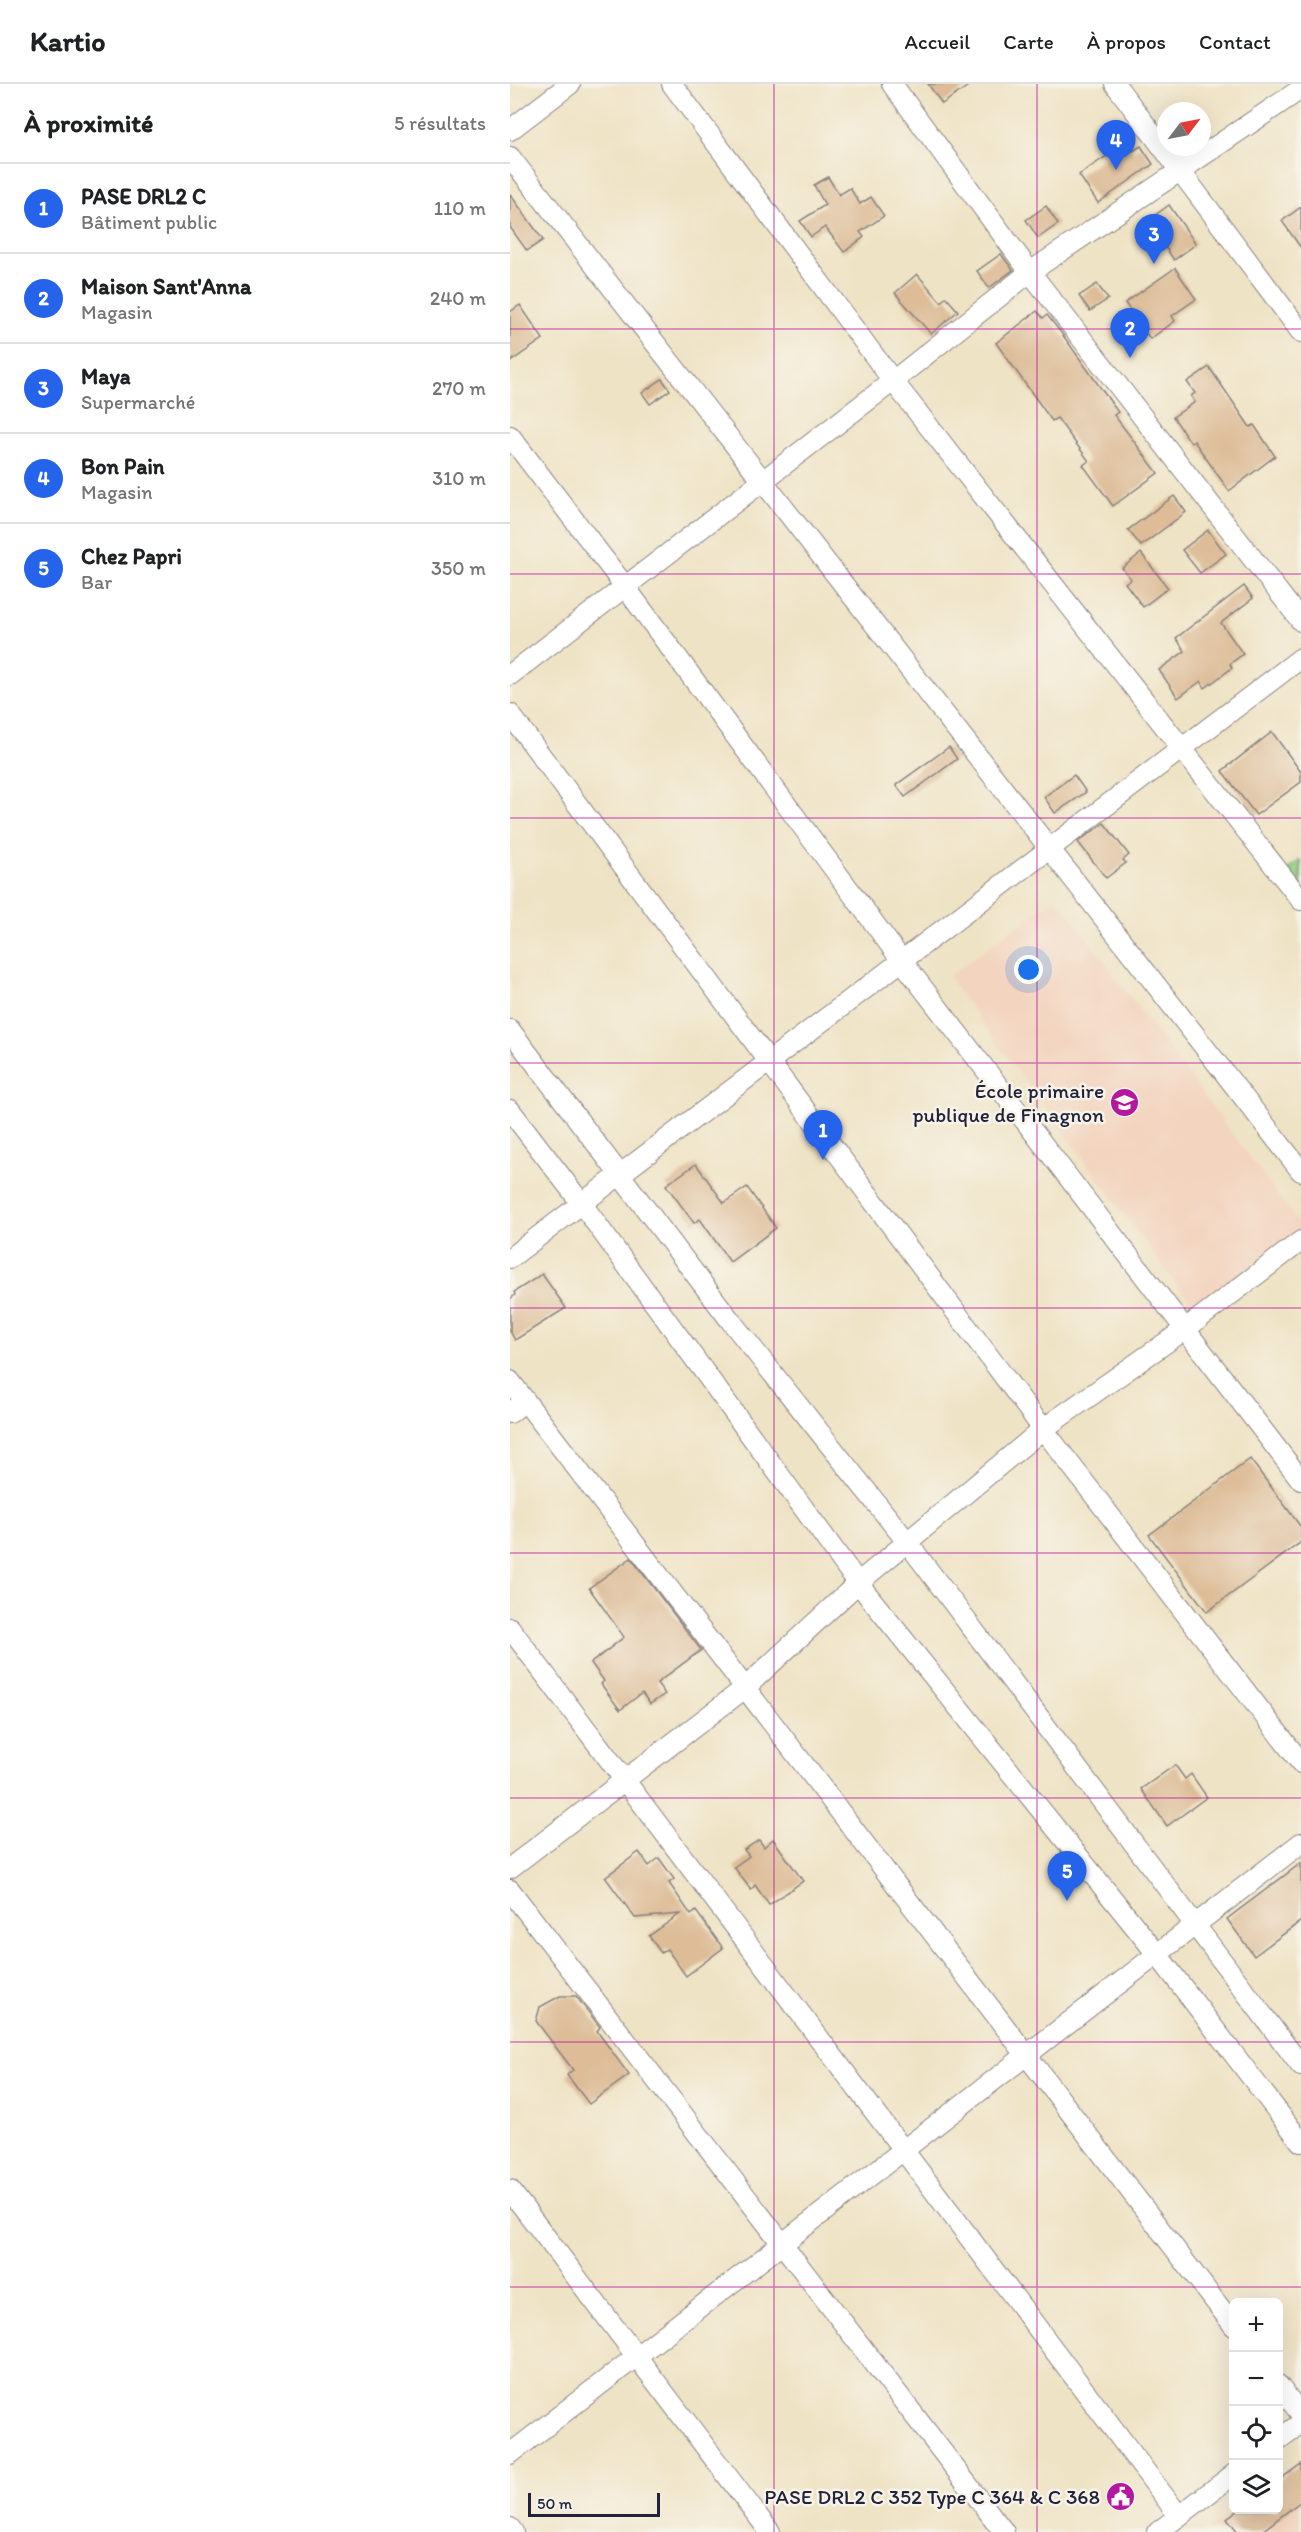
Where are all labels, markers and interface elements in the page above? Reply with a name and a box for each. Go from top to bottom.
text: Kartio [30,24,105,58]
text: Accueil [905,29,970,54]
text: Carte [1003,29,1054,54]
text: À propos [1087,29,1166,54]
text: Contact [1199,29,1271,54]
north arrow [1157,102,1211,156]
text: À proximité [24,107,153,139]
text: 5 résultats [394,111,486,135]
pin: 4 [1096,120,1136,170]
text: PASE DRL2 C [81,183,206,210]
text: 1 [39,196,48,220]
text: 110 m [434,196,486,220]
text: Bâtiment public [81,210,217,234]
pin: 3 [1134,214,1174,264]
text: Maison Sant'Anna [81,273,251,300]
text: 2 [38,286,49,310]
text: 240 m [430,286,486,310]
text: Magasin [81,300,153,324]
pin: 2 [1110,308,1150,358]
text: Maya [81,363,131,390]
text: 3 [38,376,49,400]
text: 270 m [432,376,486,400]
text: Supermarché [81,390,195,414]
text: Bon Pain [81,453,165,480]
text: 4 [37,466,50,490]
text: 310 m [432,466,486,490]
text: Magasin [81,480,153,504]
text: Chez Papri [81,543,182,570]
text: 5 [38,556,49,580]
text: 350 m [431,556,486,580]
text: Bar [81,570,112,594]
your location [1014,955,1043,984]
place label: École primaire publique de Finagnon [912,1078,1104,1127]
school or university icon: École primaire publique de Finagnon [1109,1086,1141,1118]
pin: 1 [804,1110,842,1160]
pin: 5 [1048,1852,1086,1901]
map controls [1229,2298,1283,2514]
button: + [1229,2298,1283,2352]
button: − [1229,2352,1283,2406]
button: locate [1229,2406,1283,2460]
button: layers [1229,2460,1283,2514]
public building icon: PASE DRL2 C 352 Type C 364 & C 368 [1105,2480,1137,2512]
place label: PASE DRL2 C 352 Type C 364 & C 368 [764,2484,1100,2509]
scale bar [528,2490,660,2518]
text: 50 m [537,2494,572,2513]

